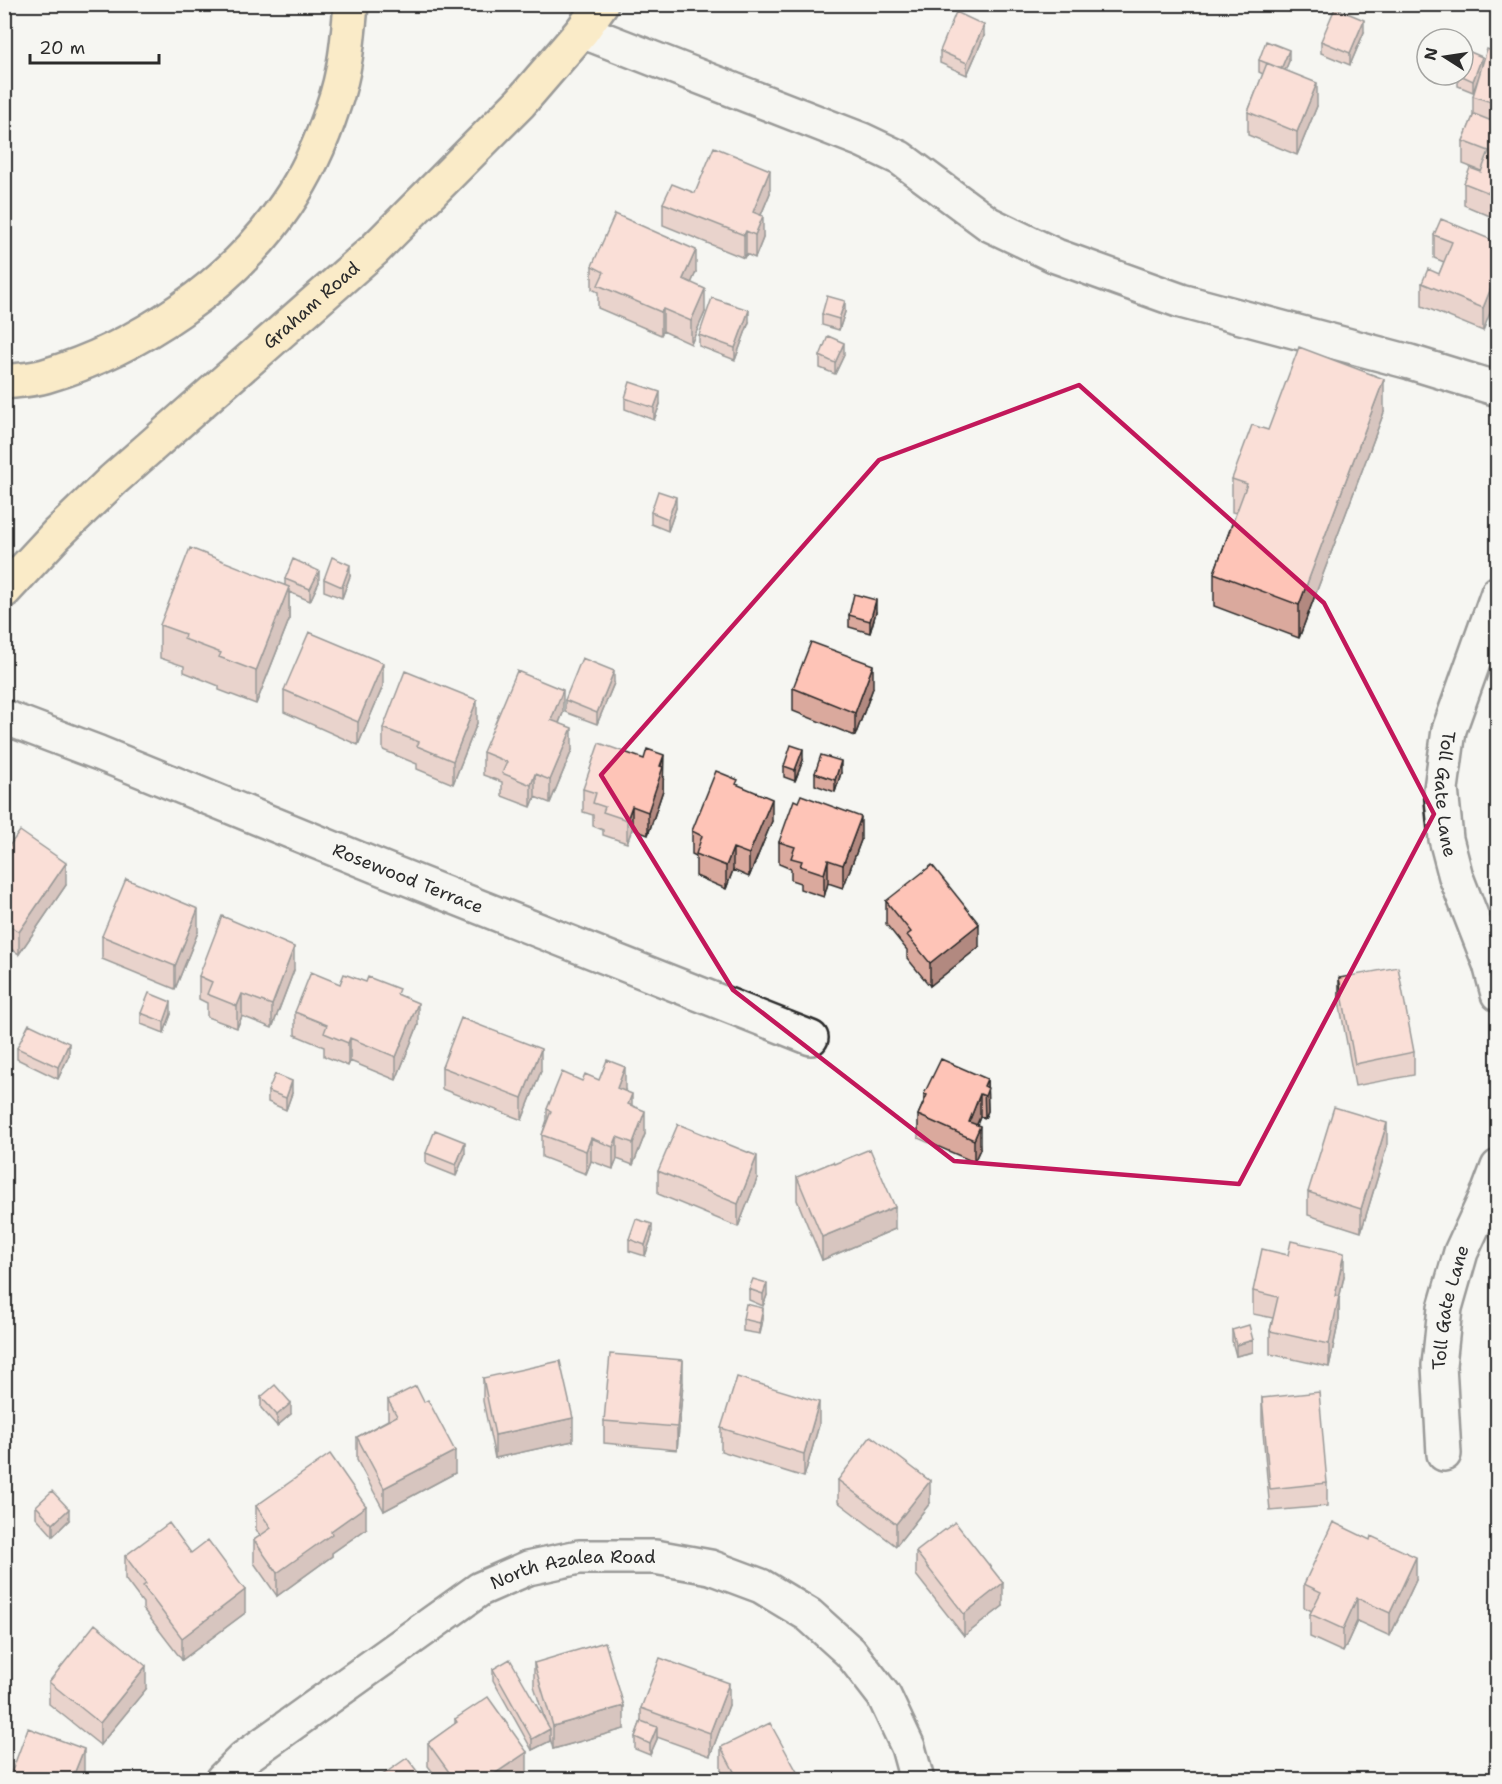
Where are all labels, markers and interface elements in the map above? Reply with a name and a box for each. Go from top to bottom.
scale bar [30,27,159,65]
north arrow [1415,27,1475,87]
text: 20 m [39,36,85,60]
text: N [1419,46,1442,62]
street label: Graham Road [258,256,365,354]
street label: Toll Gate Lane [1429,729,1462,860]
street label: Rosewood Terrace [329,838,487,919]
street label: Toll Gate Lane [1427,1241,1475,1370]
street label: North Azalea Road [486,1545,656,1595]

